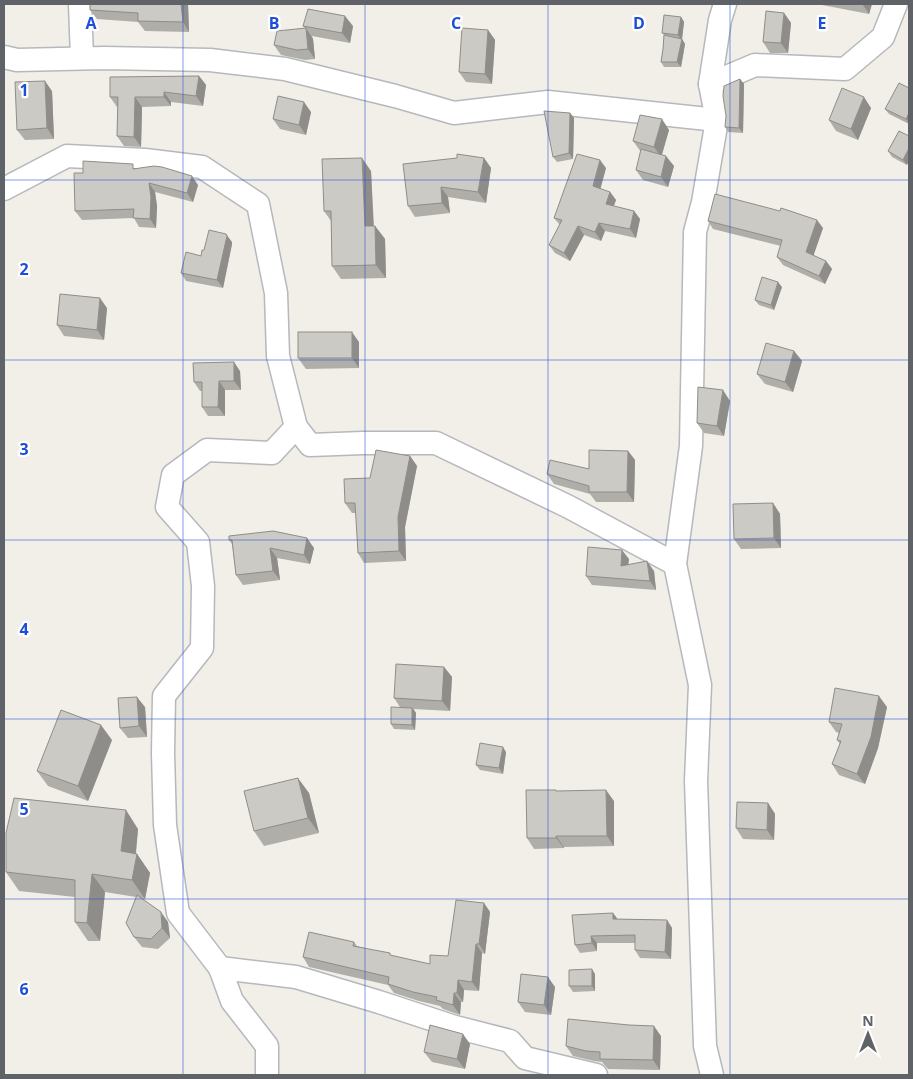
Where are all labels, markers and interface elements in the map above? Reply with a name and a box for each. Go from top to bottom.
text: A [85,12,97,34]
text: B [269,12,279,34]
text: C [451,12,461,34]
text: D [633,12,645,34]
text: E [818,12,827,34]
text: 1 [19,79,29,101]
text: 2 [19,258,29,280]
text: 3 [19,438,29,460]
text: 4 [19,618,29,640]
text: 5 [19,798,29,820]
text: 6 [19,978,29,1000]
north arrow [843,1009,893,1059]
text: N [862,1011,874,1030]

